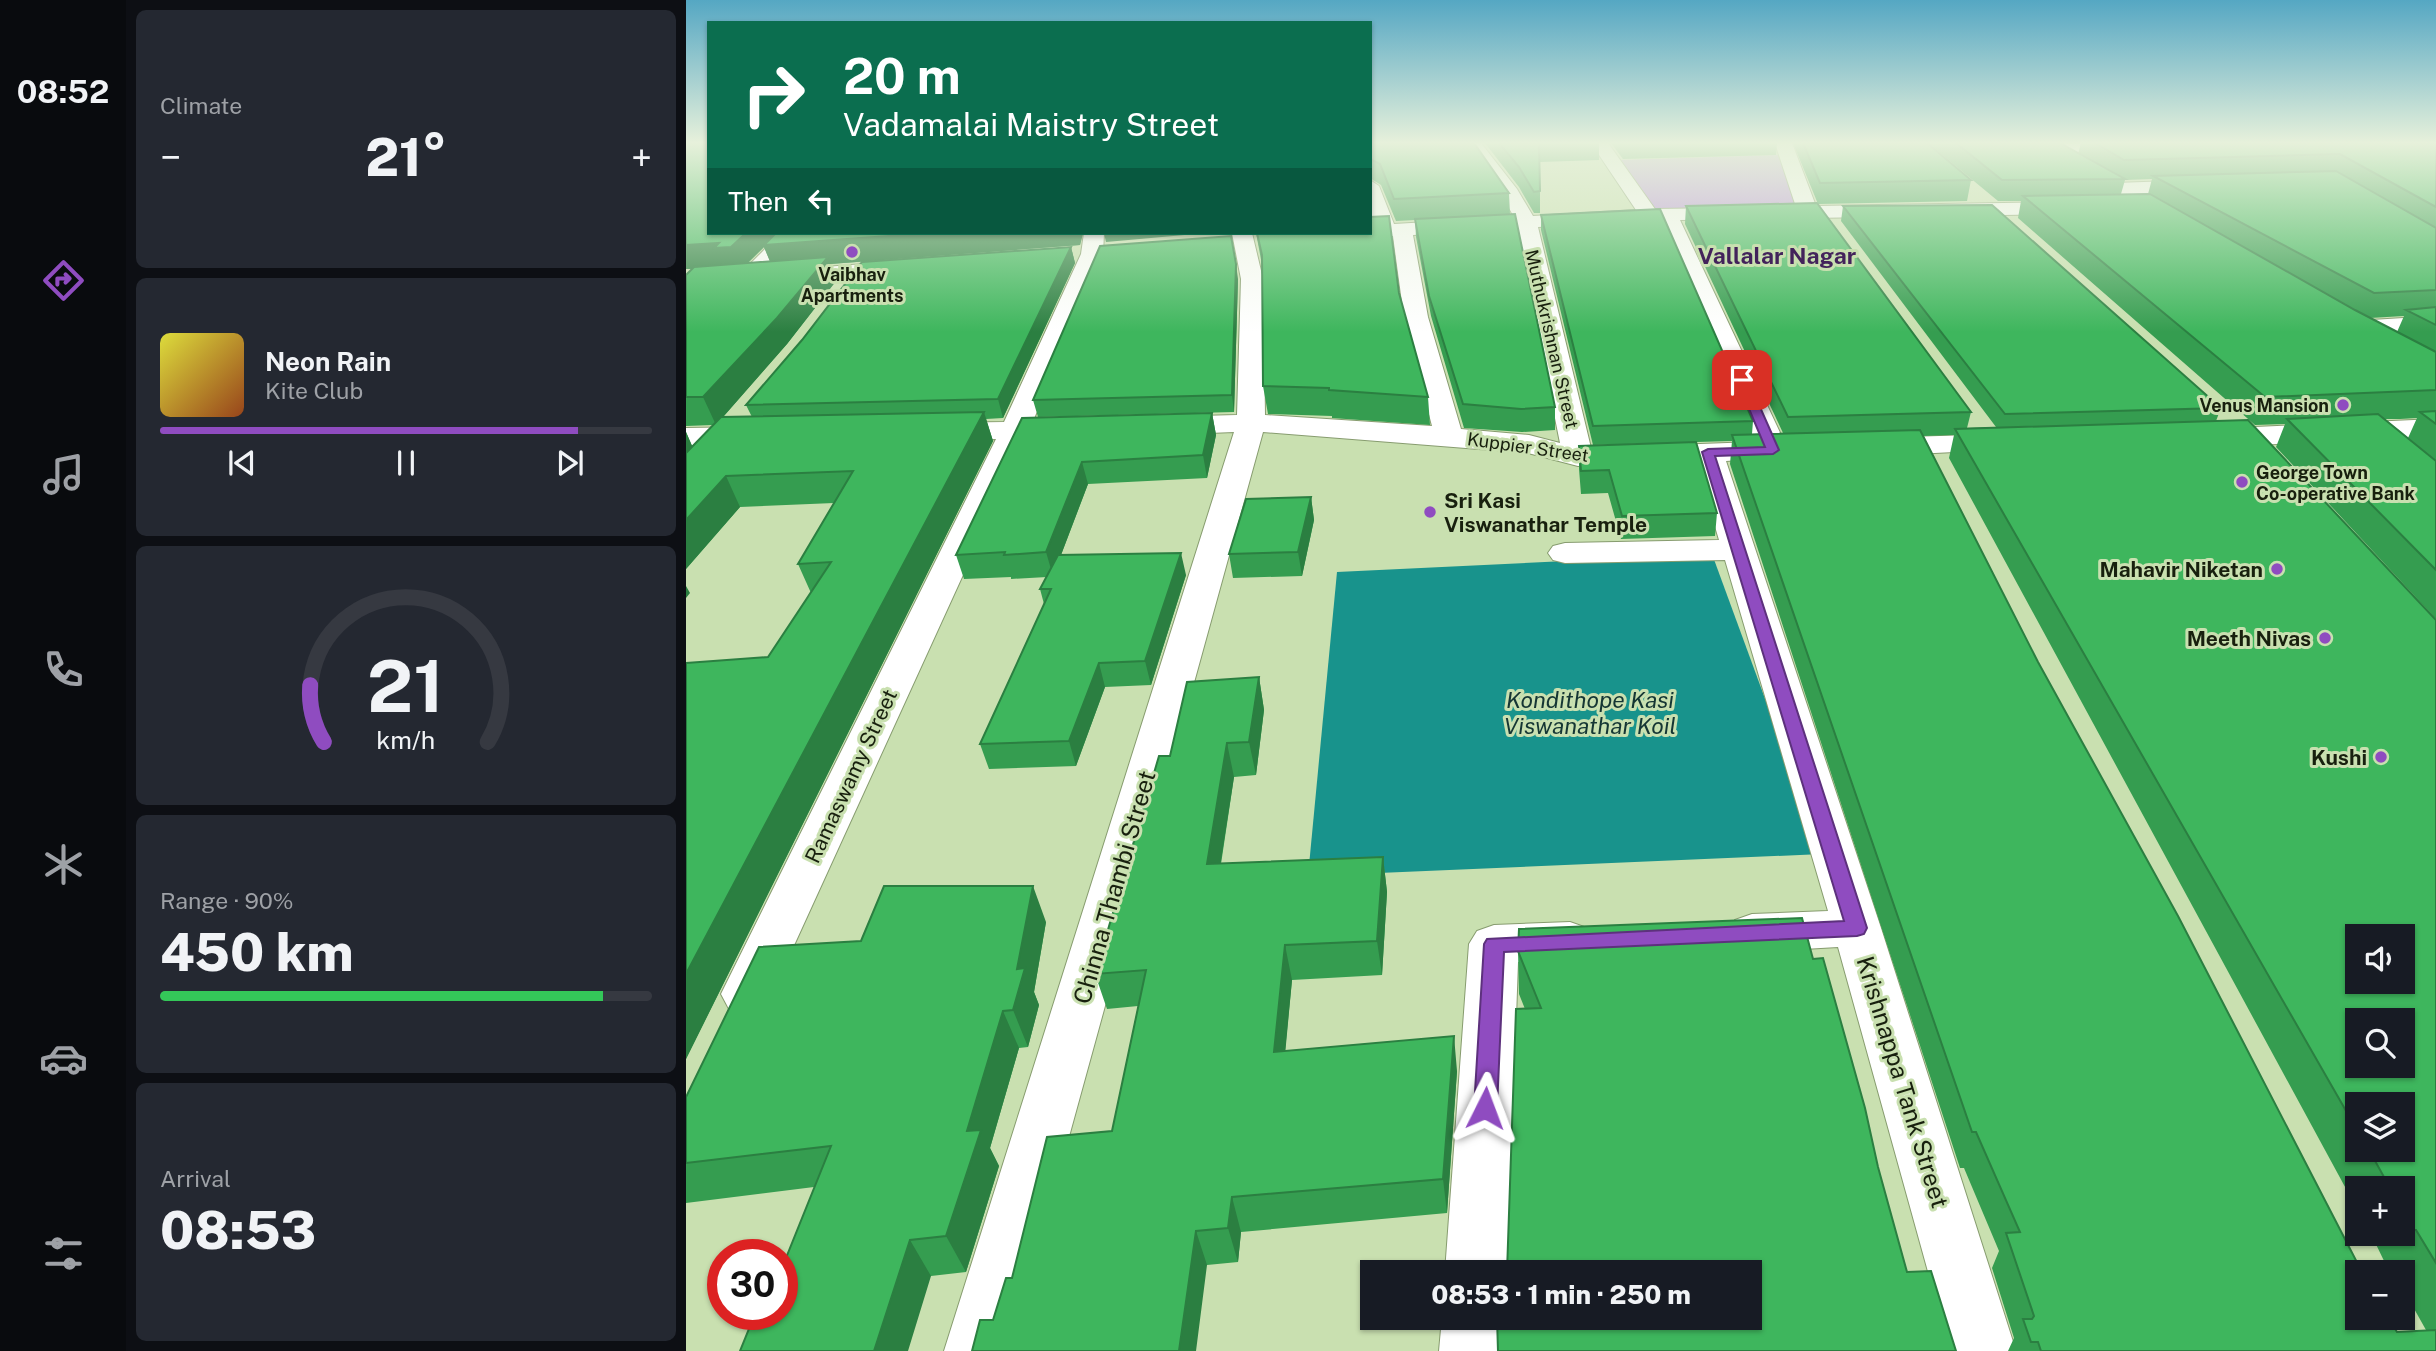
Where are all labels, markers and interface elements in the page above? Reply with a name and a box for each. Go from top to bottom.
text: 20 m [843,47,961,105]
icon: right [728,49,819,140]
text: 08:52 [17,73,109,110]
text: Climate [160,92,242,119]
text: Vadamalai Maistry Street [843,106,1219,143]
text: 21° [365,127,447,188]
text: − [160,135,181,180]
text: + [631,135,652,180]
icon: left [802,182,840,220]
text: Then [728,186,788,217]
district label: Vallalar Nagar [1698,242,1856,269]
marker: Vaibhav Apartments [844,244,860,260]
street label: Muthukrishnan Street [1521,247,1583,431]
icon: directions [39,256,88,305]
place label: Vaibhav Apartments [801,264,903,306]
text: Neon Rain [265,346,391,377]
pin [1712,350,1772,410]
icon: arrive [1723,361,1761,399]
text: Kite Club [265,377,363,404]
place label: Venus Mansion [2200,395,2329,416]
marker: Venus Mansion [2335,397,2351,413]
street label: Kuppier Street [1466,428,1590,466]
icon: previous [223,444,261,482]
icon: pause [387,444,425,482]
icon: next [551,444,589,482]
icon: music [39,450,88,499]
place label: George Town Co-operative Bank [2256,462,2416,504]
marker: George Town Co-operative Bank [2234,474,2250,490]
place label: Sri Kasi Viswanathar Temple [1444,488,1647,537]
marker: Sri Kasi Viswanathar Temple [1422,504,1438,520]
place label: Mahavir Niketan [2099,557,2263,582]
marker: Mahavir Niketan [2269,561,2285,577]
place label: Meeth Nivas [2187,626,2311,651]
marker: Meeth Nivas [2317,630,2333,646]
text: 21 [367,643,445,728]
icon: phone [39,645,88,694]
street label: Ramaswamy Street [800,685,902,867]
water label: Kondithope Kasi Viswanathar Koil [1504,686,1676,739]
text: km/h [377,724,435,754]
place label: Kushi [2311,745,2367,770]
marker: Kushi [2373,749,2389,765]
street label: Chinna Thambi Street [1067,767,1161,1007]
icon: climate [39,840,88,889]
text: Range · 90% [160,887,294,914]
text: 450 km [160,922,354,983]
map controls [2345,924,2415,1330]
button: sound [2345,924,2415,994]
street label: Krishnappa Tank Street [1851,953,1955,1211]
button: search [2345,1008,2415,1078]
icon: car [39,1034,88,1083]
position arrow [1448,1071,1522,1145]
button: layers [2345,1092,2415,1162]
text: Arrival [160,1165,231,1192]
button: + [2345,1176,2415,1246]
text: 08:53 [160,1200,316,1261]
icon: filters [39,1229,88,1278]
speed limit sign: 30 [707,1239,798,1330]
button: − [2345,1260,2415,1330]
text: 08:53 · 1 min · 250 m [1431,1279,1691,1310]

